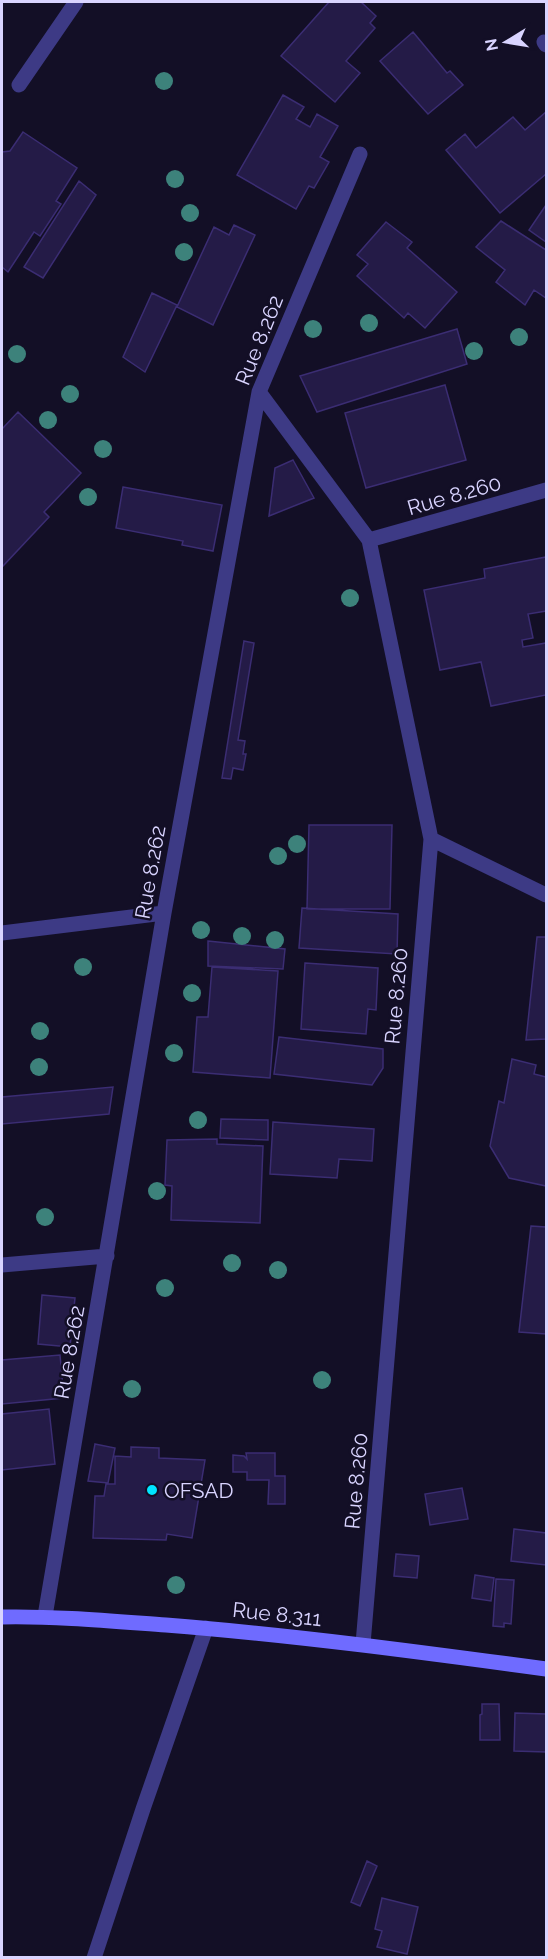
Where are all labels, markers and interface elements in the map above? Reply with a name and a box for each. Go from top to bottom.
north arrow [476,12,536,72]
text: N [481,37,502,53]
street label: Rue 8.262 [230,291,288,389]
street label: Rue 8.260 [404,470,504,520]
street label: Rue 8.262 [129,823,171,921]
street label: Rue 8.260 [379,947,413,1045]
street label: Rue 8.262 [48,1303,90,1401]
street label: Rue 8.260 [339,1432,373,1530]
place label: OFSAD [164,1478,233,1503]
marker: OFSAD [145,1483,159,1497]
street label: Rue 8.311 [231,1597,323,1631]

